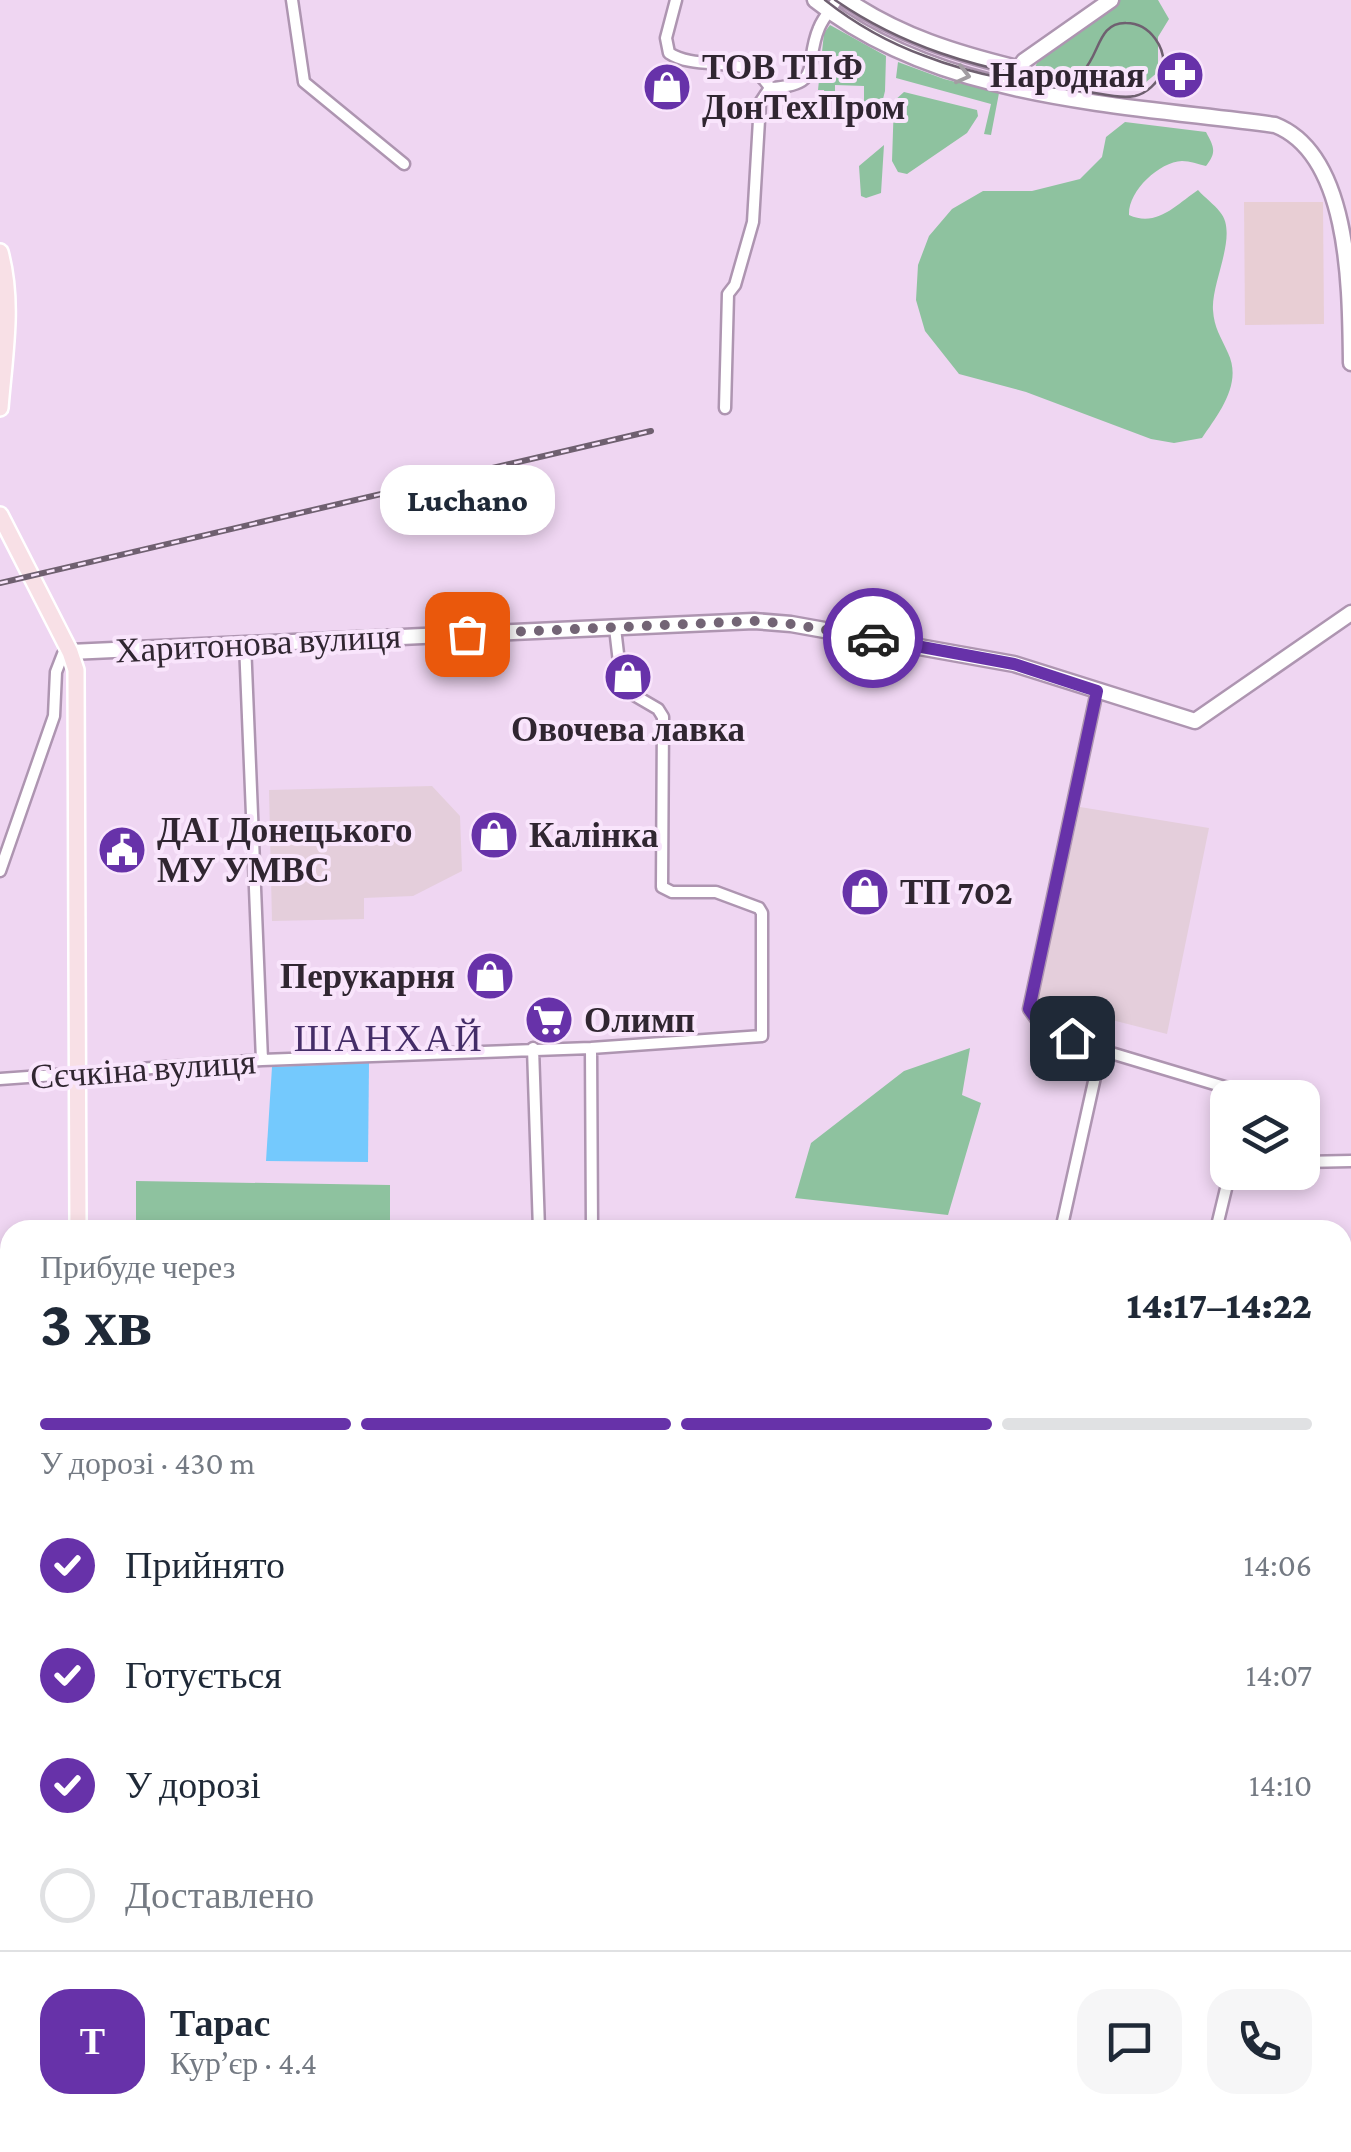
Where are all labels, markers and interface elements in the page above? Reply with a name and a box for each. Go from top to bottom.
place label: ТОВ ТПФ ДонТехПром [702,48,905,127]
pharmacy icon: Народная [1154,49,1206,101]
place label: Народная [990,56,1145,95]
shop icon: ТОВ ТПФ ДонТехПром [641,61,693,113]
one-way arrow [954,63,971,84]
callout: Luchano [380,464,554,534]
text: Luchano [407,482,528,518]
courier [823,588,923,688]
pin [425,592,510,677]
icon: bag [440,607,495,662]
icon: car [846,611,901,666]
street label: Харитонова вулиця [114,617,402,670]
shop icon: Овочева лавка [602,651,654,703]
place label: Овочева лавка [511,710,745,749]
shop icon: Калінка [468,809,520,861]
place label: ДАІ Донецького МУ УМВС [157,811,412,890]
place label: Калінка [529,816,658,855]
public building icon: ДАІ Донецького МУ УМВС [96,824,148,876]
shop icon: ТП 702 [839,866,891,918]
place label: ТП 702 [900,873,1013,912]
shop icon: Перукарня [464,950,516,1002]
place label: Перукарня [280,957,455,996]
supermarket icon: Олимп [523,994,575,1046]
pin [1030,996,1115,1081]
place label: Олимп [584,1001,695,1040]
icon: home [1045,1011,1100,1066]
district label: ШАНХАЙ [294,1017,484,1059]
street label: Сєчкіна вулиця [29,1042,257,1097]
map controls [1210,1080,1320,1190]
button: layers [1210,1080,1320,1190]
text: Прибуде через [40,1249,235,1285]
text: 14:17–14:22 [1127,1284,1312,1326]
text: 3 хв [40,1287,152,1359]
text: У дорозі · 430 m [40,1445,255,1481]
icon: check [40,1538,95,1593]
text: Прийнято [125,1544,285,1586]
text: 14:06 [1243,1547,1312,1583]
icon: check [40,1648,95,1703]
text: Готується [125,1654,282,1696]
text: 14:07 [1246,1657,1312,1693]
icon: check [40,1758,95,1813]
text: У дорозі [125,1764,261,1806]
text: 14:10 [1249,1767,1312,1803]
text: Доставлено [125,1874,314,1916]
button: chat [1077,1989,1182,2094]
button: phone [1207,1989,1312,2094]
text: Тарас [170,2002,270,2044]
text: Т [80,2020,105,2062]
text: Кур’єр · 4.4 [170,2045,317,2081]

